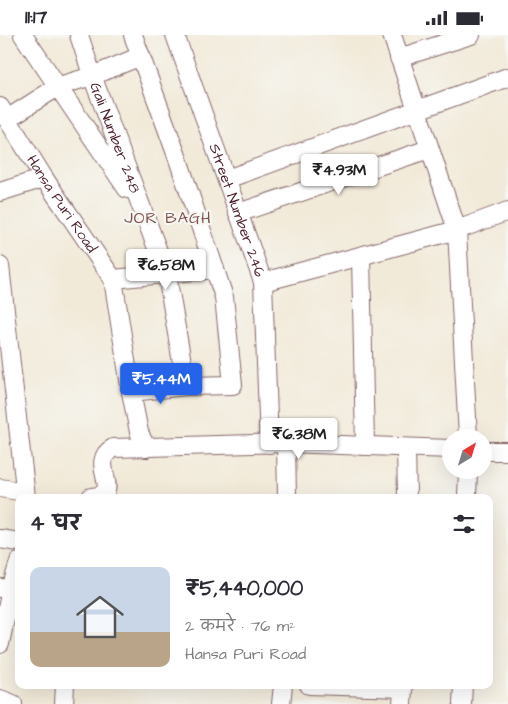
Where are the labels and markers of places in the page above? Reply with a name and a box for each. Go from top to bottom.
pin: ₹4.93M [298,154,380,196]
pin: ₹6.58M [125,249,207,291]
pin: ₹5.44M [120,363,202,405]
pin: ₹6.38M [258,417,340,460]

